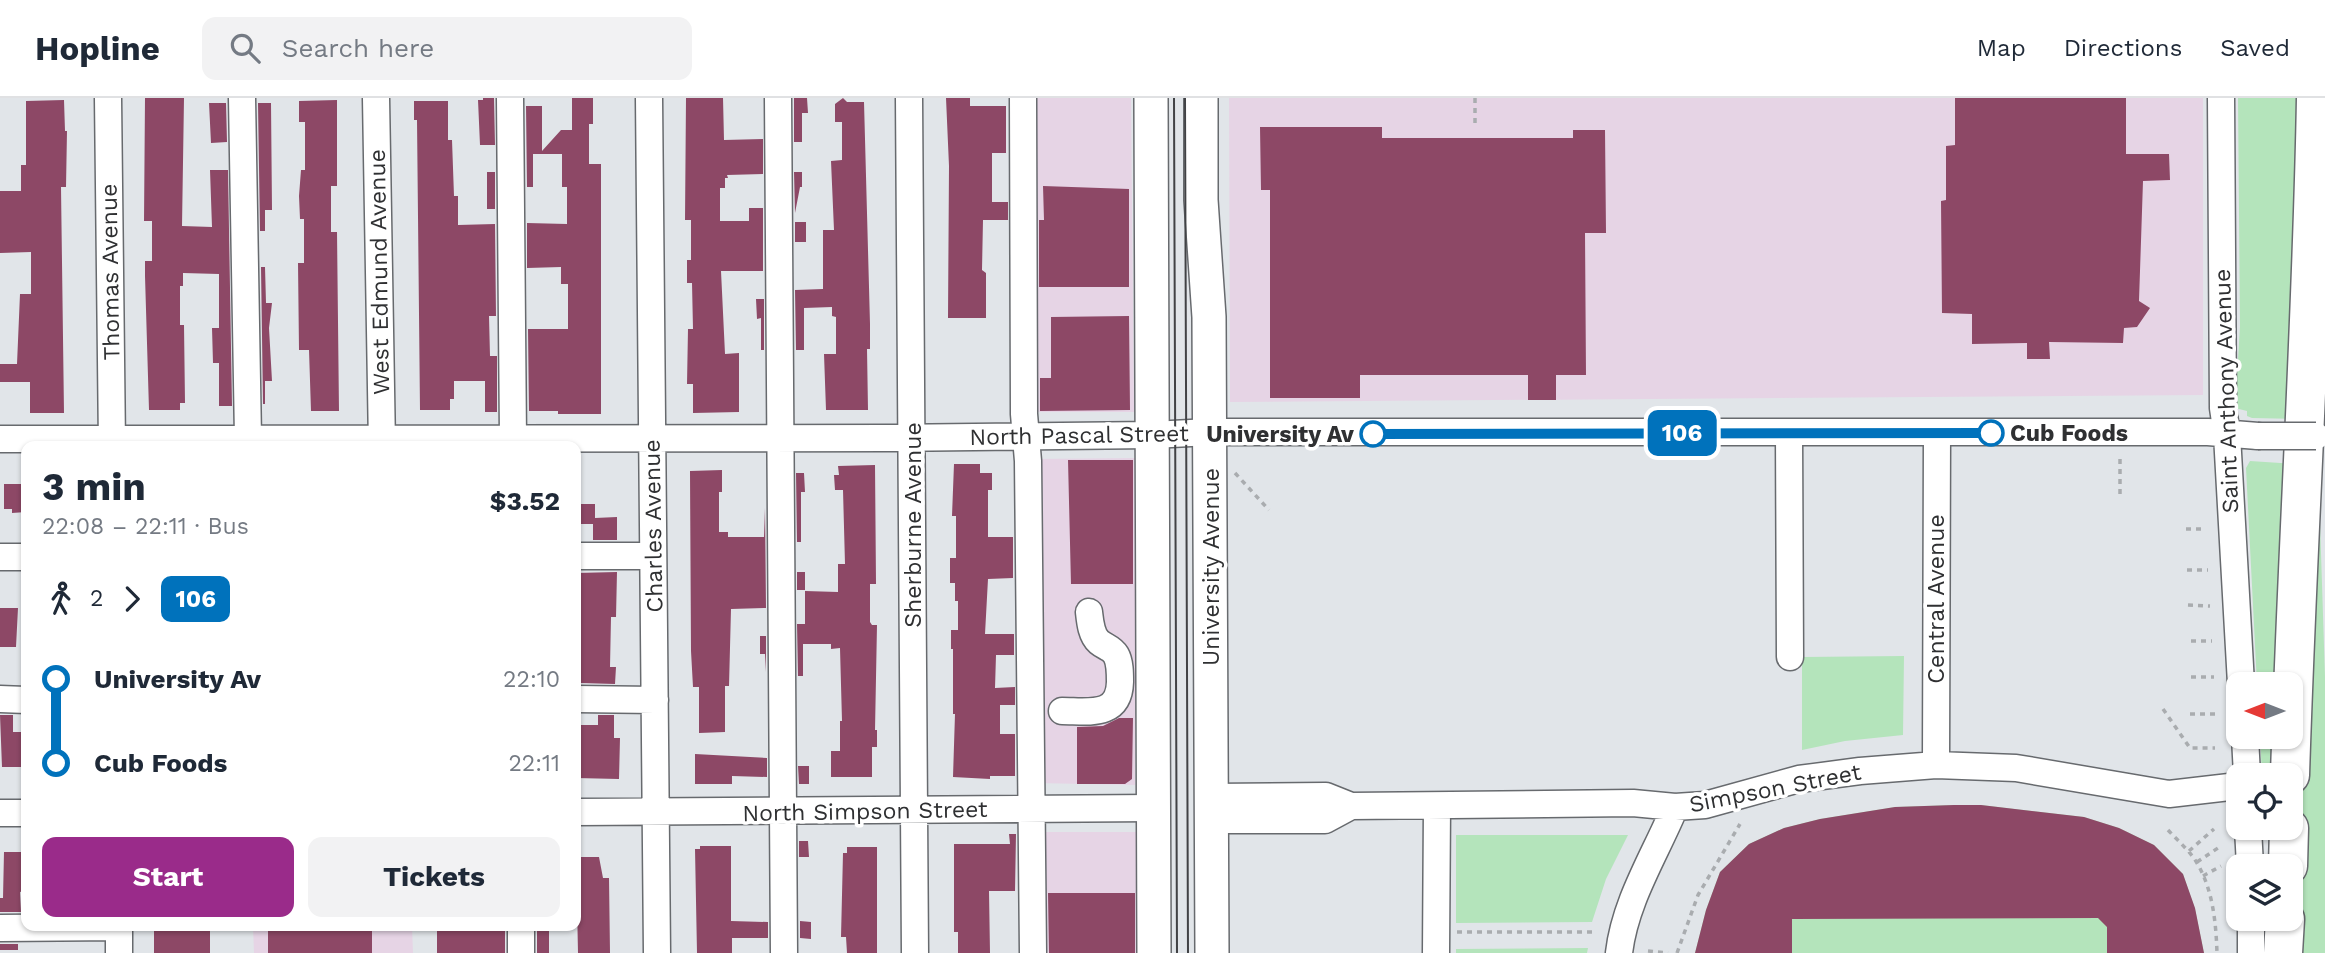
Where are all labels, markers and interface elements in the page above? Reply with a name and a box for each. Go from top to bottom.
search box [202,17,692,80]
text: Hopline [35,29,160,68]
icon: search [226,29,264,67]
text: Search here [282,33,434,63]
text: Map [1977,34,2026,62]
text: Directions [2064,34,2182,62]
text: Saved [2220,34,2290,62]
street label: West Edmund Avenue [364,149,395,395]
street label: Thomas Avenue [95,183,126,361]
street label: Saint Anthony Avenue [2209,268,2244,514]
line badge: 106 [1642,410,1722,456]
text: 106 [1662,419,1702,447]
street label: North Pascal Street [969,420,1189,451]
marker: Cub Foods [1978,420,2004,446]
place label: Cub Foods [2010,420,2128,447]
place label: University Av [1206,421,1354,448]
marker: University Av [1360,421,1386,447]
street label: Sherburne Avenue [900,422,927,628]
street label: Charles Avenue [638,439,669,613]
text: 3 min [42,465,146,509]
street label: University Avenue [1198,468,1225,666]
text: $3.52 [490,486,560,516]
text: 22:08 – 22:11 · Bus [42,513,249,540]
street label: Central Avenue [1923,514,1950,684]
icon: walk [42,580,80,618]
icon: forward [113,580,151,618]
text: 2 [90,585,103,612]
text: 106 [175,585,216,613]
text: University Av [94,664,261,694]
text: 22:10 [503,666,560,693]
north arrow [2226,672,2303,749]
map controls [2226,672,2303,931]
text: Cub Foods [94,748,227,778]
text: 22:11 [508,750,560,777]
street label: Simpson Street [1687,759,1864,818]
button: locate [2226,763,2303,840]
street label: North Simpson Street [742,796,988,827]
button: Start [42,837,294,917]
button: Tickets [308,837,560,917]
button: layers [2226,854,2303,931]

